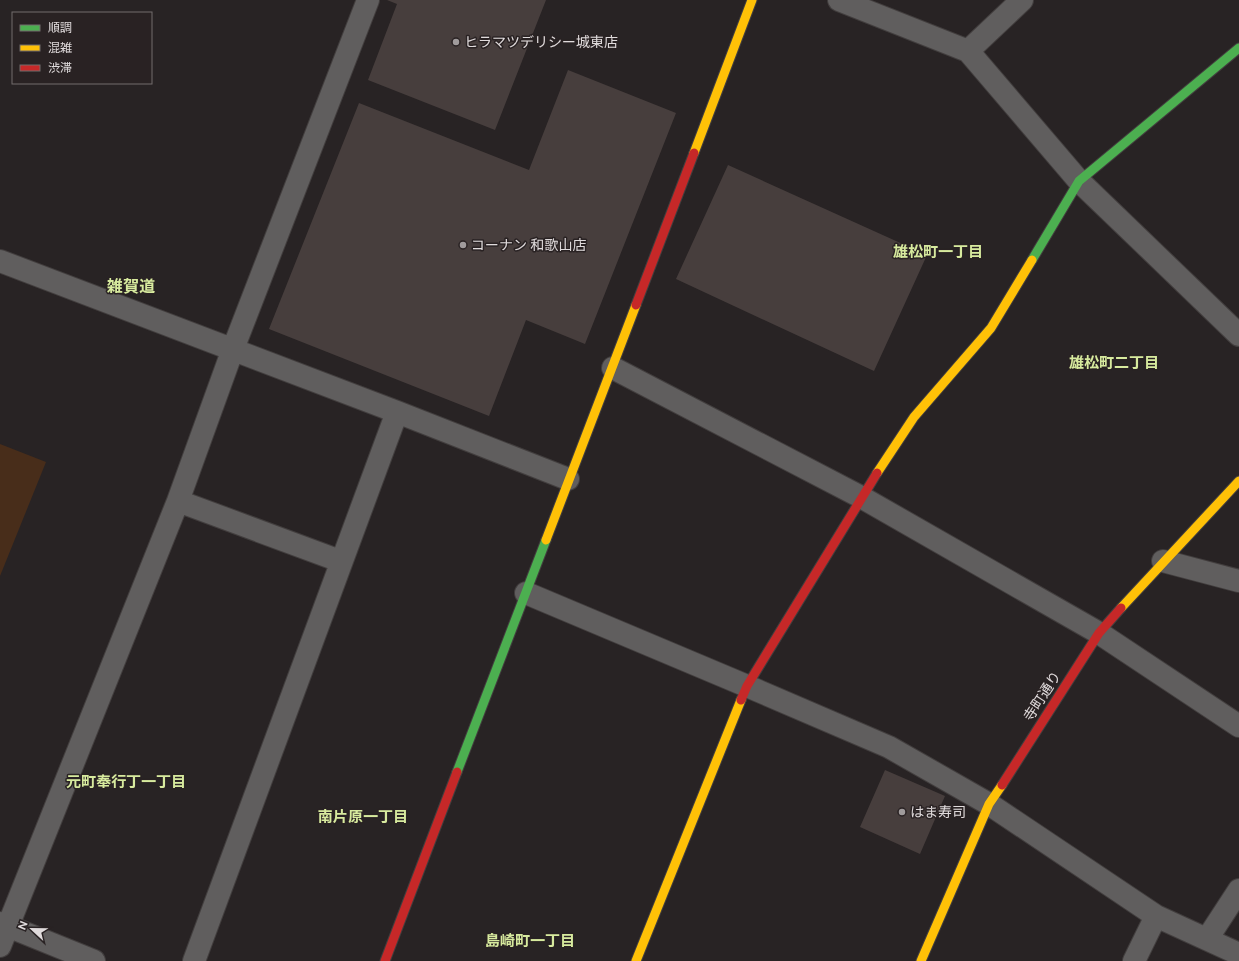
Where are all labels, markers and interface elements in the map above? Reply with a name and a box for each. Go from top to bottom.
legend [12,12,152,84]
text: 順調 [48,21,72,35]
place label: ヒラマツデリシー城東店 [464,34,618,51]
marker: ヒラマツデリシー城東店 [451,37,461,47]
text: 混雑 [48,41,72,55]
text: 渋滞 [48,61,72,75]
place label: コーナン 和歌山店 [471,237,586,254]
marker: コーナン 和歌山店 [458,240,468,250]
district label: 雄松町一丁目 [893,243,983,261]
district label: 雑賀道 [107,277,155,296]
district label: 雄松町二丁目 [1069,354,1159,372]
street label: 寺町通り [1020,668,1065,724]
district label: 元町奉行丁一丁目 [66,773,186,791]
place label: はま寿司 [910,804,966,821]
marker: はま寿司 [897,807,907,817]
district label: 南片原一丁目 [318,808,408,826]
north arrow [12,909,52,949]
text: N [16,919,31,932]
district label: 島崎町一丁目 [485,932,575,950]

